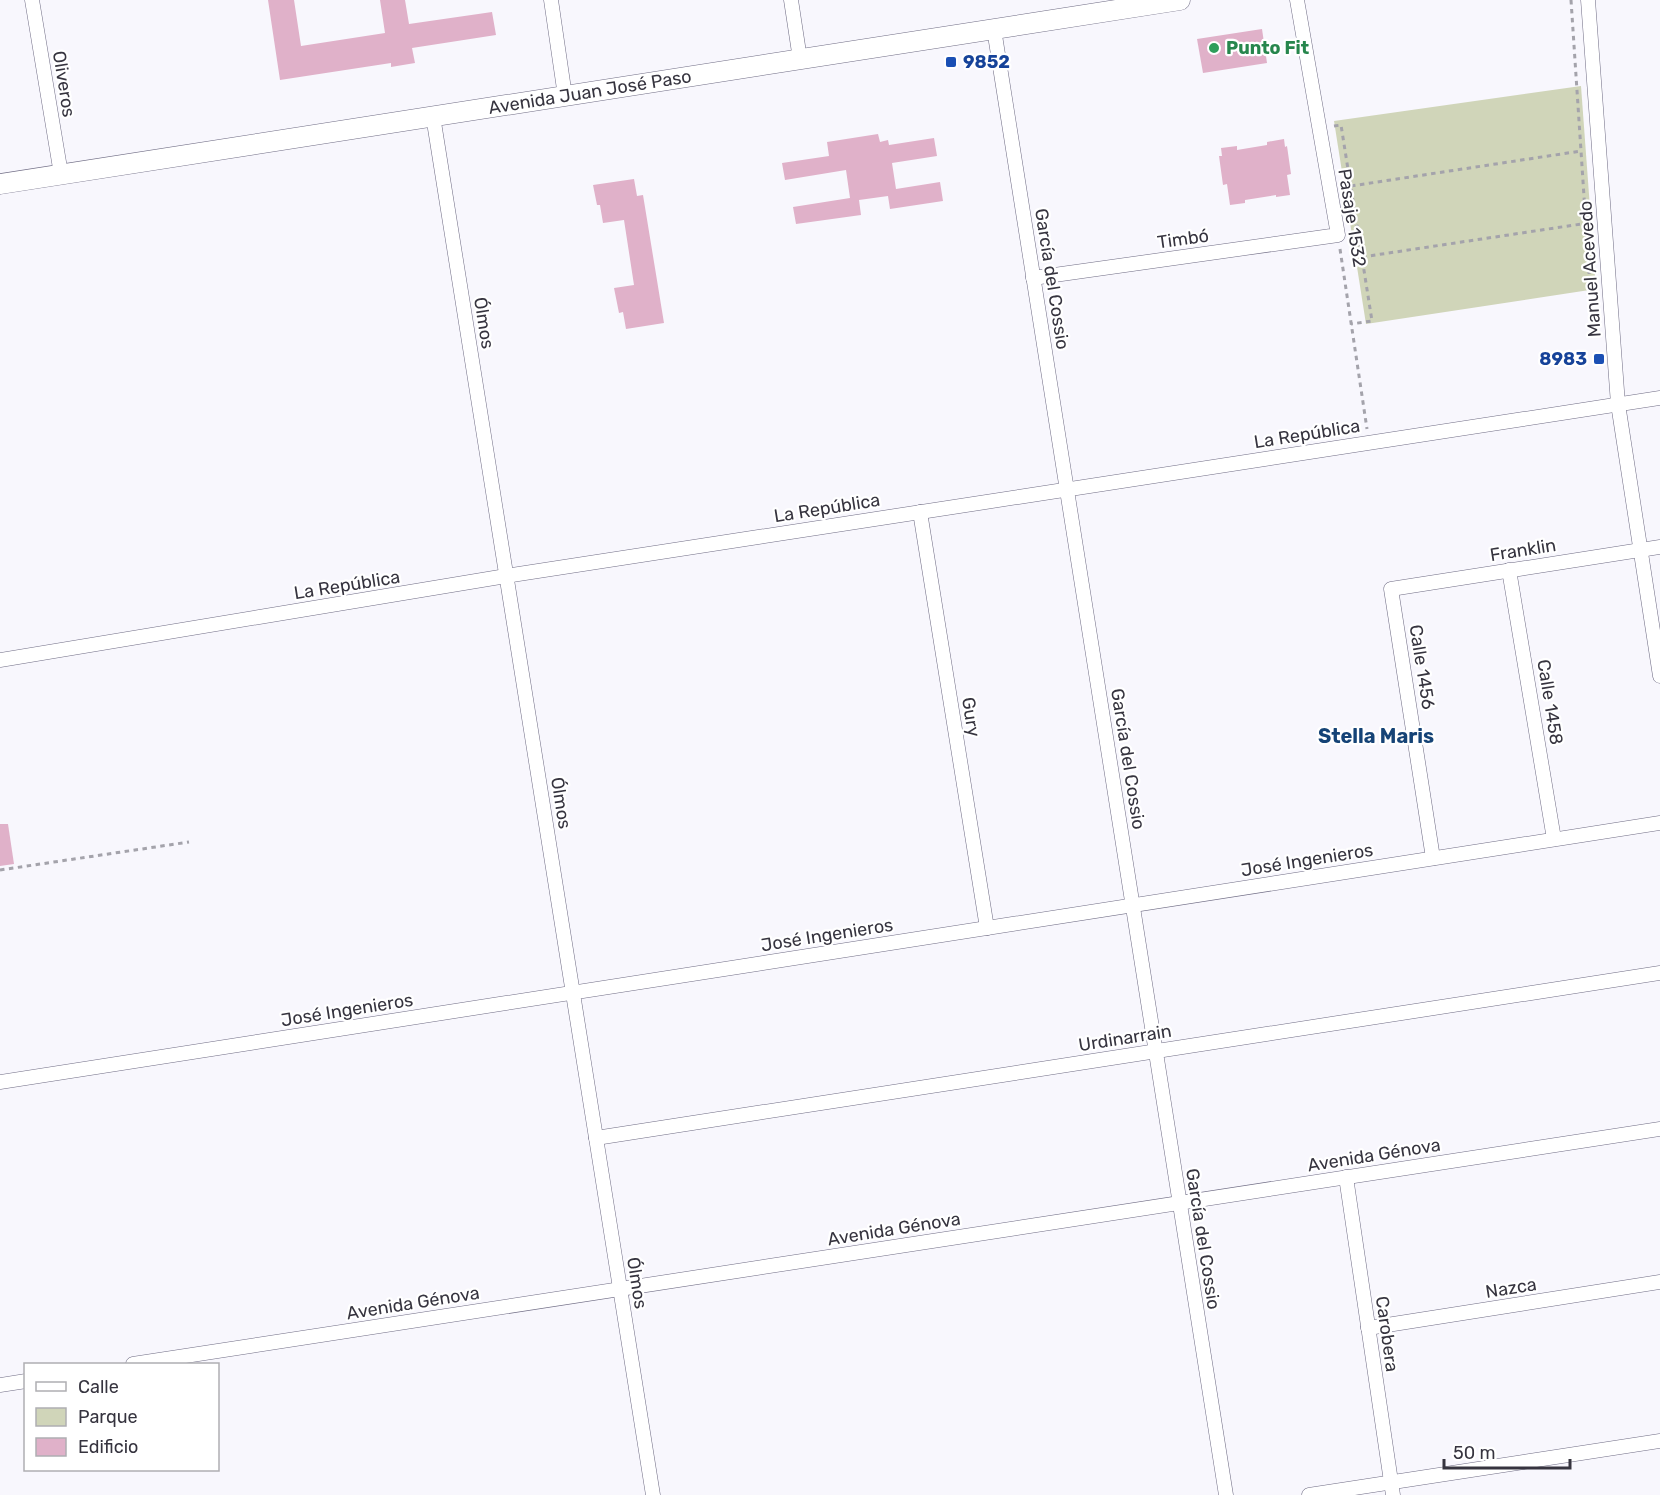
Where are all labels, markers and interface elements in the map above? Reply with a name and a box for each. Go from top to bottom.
place label: Punto Fit [1226,37,1309,59]
marker: Punto Fit [1207,41,1221,55]
street label: Oliveros [48,49,80,119]
place label: 9852 [963,51,1010,73]
marker: 9852 [944,55,958,69]
street label: Avenida Juan José Paso [487,65,693,119]
street label: Pasaje 1532 [1333,167,1371,269]
street label: Manuel Acevedo [1574,200,1606,338]
street label: García del Cossio [1030,207,1074,351]
street label: Timbó [1156,225,1210,253]
street label: Ólmos [469,296,499,350]
place label: 8983 [1539,348,1587,370]
marker: 8983 [1592,352,1606,366]
street label: La República [1252,415,1362,453]
street label: La República [772,489,882,527]
street label: Franklin [1488,534,1558,566]
street label: La República [292,566,402,604]
street label: Calle 1456 [1404,623,1440,711]
street label: Calle 1458 [1532,658,1568,746]
street label: García del Cossio [1106,687,1150,831]
street label: Gury [957,696,985,738]
district label: Stella Maris [1318,724,1434,748]
street label: Ólmos [546,776,576,830]
street label: José Ingenieros [1239,839,1375,881]
street label: José Ingenieros [759,914,895,956]
street label: José Ingenieros [279,989,415,1031]
street label: Urdinarrain [1077,1020,1173,1056]
street label: Avenida Génova [1306,1134,1442,1176]
street label: García del Cossio [1181,1167,1225,1311]
street label: Avenida Génova [826,1208,962,1250]
street label: Ólmos [622,1256,652,1310]
street label: Nazca [1484,1273,1538,1303]
street label: Avenida Génova [345,1282,481,1324]
street label: Carobera [1371,1295,1403,1373]
legend [24,1363,219,1471]
text: Calle [78,1376,119,1398]
text: Parque [78,1406,138,1428]
scale bar [1444,1432,1570,1470]
text: Edificio [78,1436,138,1458]
text: 50 m [1453,1442,1496,1464]

